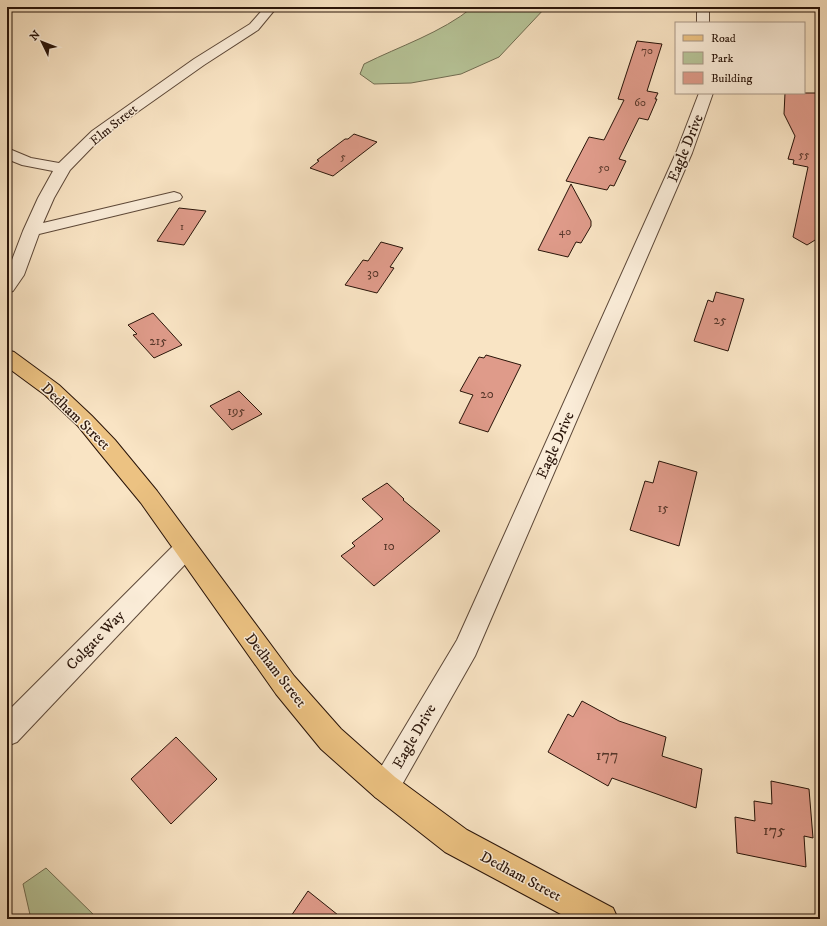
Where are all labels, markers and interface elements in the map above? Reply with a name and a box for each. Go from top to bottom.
north arrow [22,22,62,62]
legend [675,22,805,94]
text: N [27,28,44,44]
text: Road [711,31,736,46]
house number: 70 [641,44,653,58]
text: Park [711,51,733,66]
text: Building [711,71,752,86]
house number: 60 [634,96,646,110]
street label: Elm Street [87,101,141,149]
street label: Eagle Drive [663,111,708,185]
house number: 55 [799,148,810,162]
house number: 5 [340,150,346,164]
house number: 50 [598,161,610,175]
house number: 1 [180,220,184,234]
house number: 40 [559,225,571,239]
house number: 30 [367,265,379,281]
house number: 25 [714,312,727,328]
house number: 215 [149,333,167,349]
street label: Dedham Street [37,379,114,454]
house number: 20 [480,386,494,402]
house number: 195 [227,403,245,419]
street label: Eagle Drive [532,409,579,482]
house number: 15 [657,500,669,516]
house number: 10 [383,538,395,554]
street label: Colgate Way [62,606,129,674]
street label: Dedham Street [241,629,311,711]
street label: Eagle Drive [388,701,441,772]
house number: 177 [596,745,618,765]
house number: 175 [763,820,785,840]
street label: Dedham Street [477,847,565,906]

